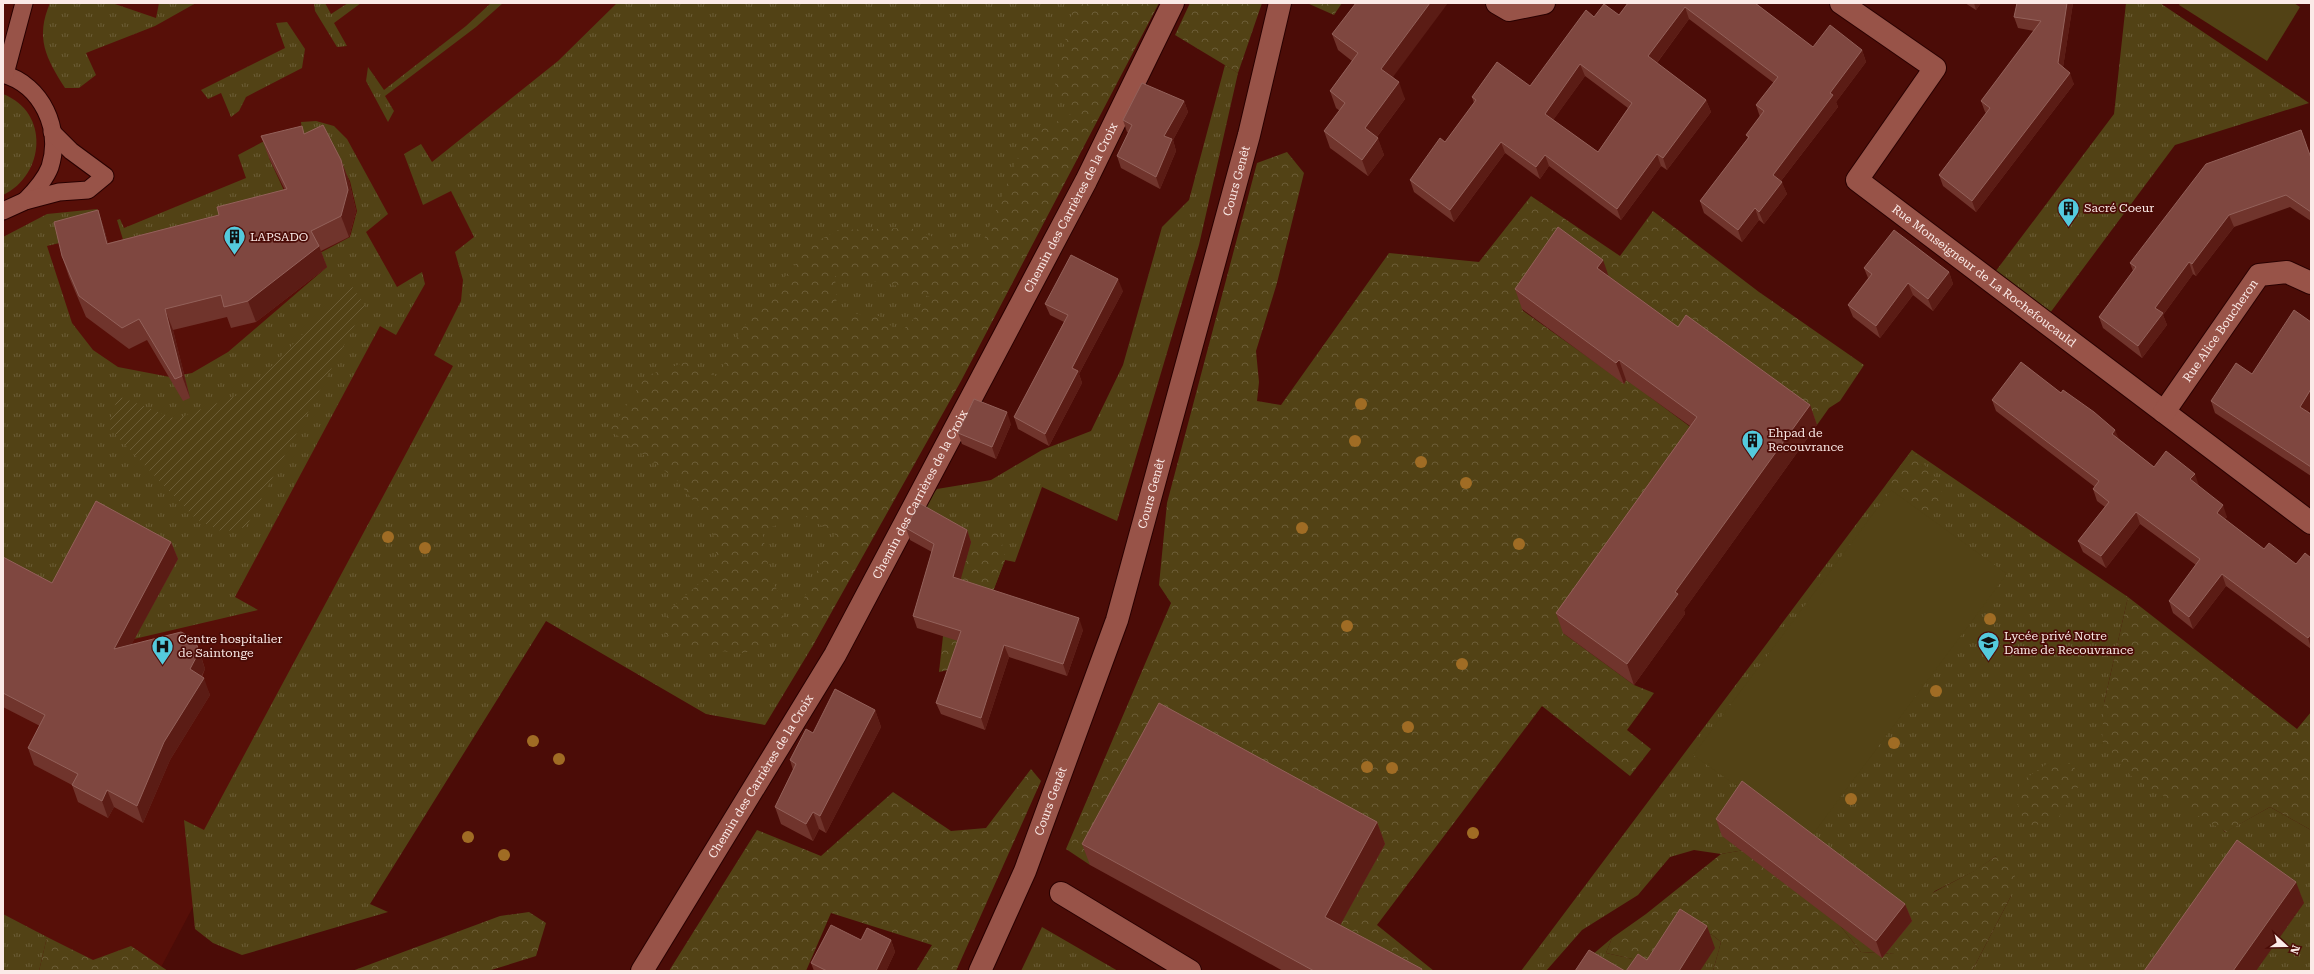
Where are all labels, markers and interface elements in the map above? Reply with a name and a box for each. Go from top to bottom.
street label: Chemin des Carrières de la Croix [1021,120,1120,295]
street label: Cours Genêt [1220,144,1253,218]
building icon: Sacré Coeur [2055,195,2081,228]
place label: Sacré Coeur [2084,201,2154,215]
street label: Rue Monseigneur de La Rochefoucauld [1889,202,2079,350]
building icon: LAPSADO [221,224,247,257]
place label: LAPSADO [250,230,308,244]
street label: Rue Alice Boucheron [2180,276,2261,385]
street label: Chemin des Carrières de la Croix [870,407,971,581]
place label: Ehpad de Recouvrance [1768,426,1844,454]
building icon: Ehpad de Recouvrance [1739,427,1765,460]
street label: Cours Genêt [1135,456,1168,530]
place label: Lycée privé Notre Dame de Recouvrance [2004,629,2134,657]
school or university icon: Lycée privé Notre Dame de Recouvrance [1975,630,2001,663]
place label: Centre hospitalier de Saintonge [178,632,282,660]
hospital icon: Centre hospitalier de Saintonge [149,633,175,666]
street label: Chemin des Carrières de la Croix [705,692,816,861]
street label: Cours Genêt [1032,764,1070,838]
north arrow [2266,926,2306,966]
text: N [2287,943,2302,956]

